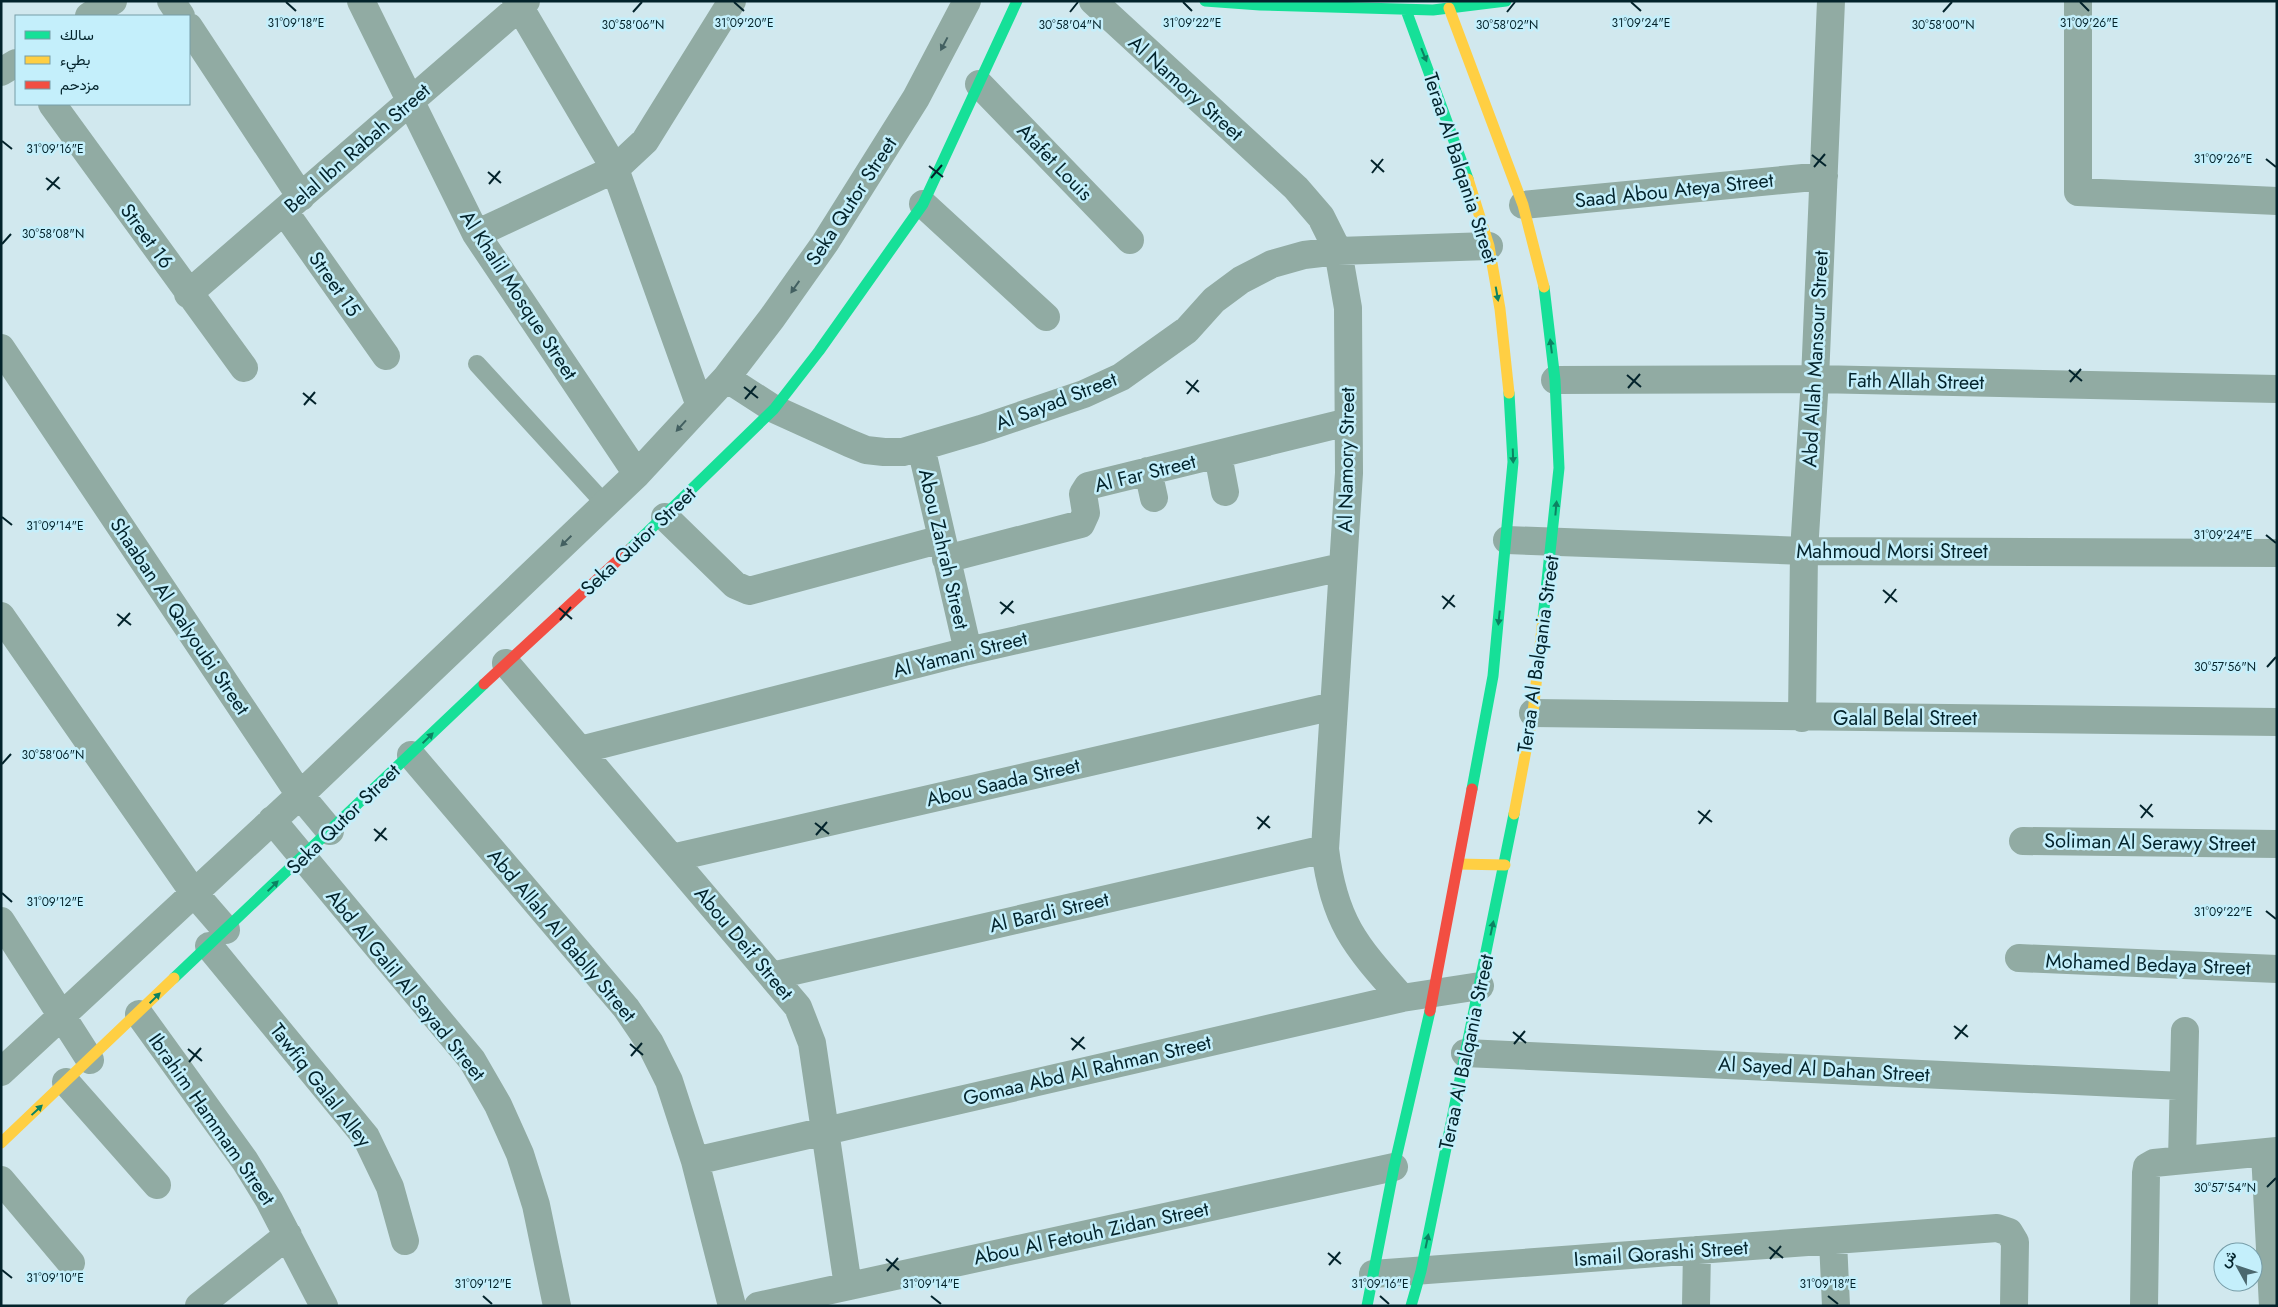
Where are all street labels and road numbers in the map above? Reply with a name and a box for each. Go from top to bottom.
street label: Al Namory Street [1122,29,1250,148]
street label: Teraa Al Balqania Street [1416,69,1505,267]
street label: Belal Ibn Rabah Street [278,77,437,220]
street label: Atafet Louis [1010,117,1099,208]
street label: Seka Qutor Street [799,131,904,271]
street label: Saad Abou Ateya Street [1573,166,1775,215]
street label: Street 16 [113,198,180,275]
street label: Al Khalil Mosque Street [453,205,584,386]
street label: Street 15 [301,246,368,323]
street label: Abd Allah Mansour Street [1795,250,1836,468]
street label: Al Sayad Street [991,365,1121,438]
street label: Fath Allah Street [1847,366,1985,397]
street label: Al Namory Street [1331,387,1362,533]
street label: Al Far Street [1091,447,1199,500]
street label: Abou Zahrah Street [911,466,976,632]
street label: Seka Qutor Street [574,480,703,603]
street label: Shaaban Al Qalyoubi Street [103,512,257,721]
street label: Mahmoud Morsi Street [1796,537,1988,566]
street label: Teraa Al Balqania Street [1510,553,1567,755]
street label: Al Yamani Street [890,624,1030,685]
street label: Galal Belal Street [1833,704,1977,733]
street label: Abou Saada Street [923,751,1083,814]
street label: Seka Qutor Street [280,757,407,881]
street label: Soliman Al Serawy Street [2044,826,2256,859]
street label: Abd Allah Al Bablly Street [480,842,643,1028]
street label: Abou Deif Street [687,880,800,1007]
street label: Abd Al Galil Al Sayad Street [319,883,492,1088]
street label: Al Bardi Street [987,885,1112,940]
street label: Mohamed Bedaya Street [2045,946,2251,983]
street label: Teraa Al Balqania Street [1432,952,1501,1152]
street label: Tawfiq Galal Alley [263,1017,378,1153]
street label: Ibrahim Hammam Street [141,1027,282,1211]
street label: Gomaa Abd Al Rahman Street [960,1028,1214,1113]
street label: Al Sayed Al Dahan Street [1717,1049,1931,1090]
street label: Abou Al Fetouh Zidan Street [971,1194,1211,1273]
street label: Ismail Qorashi Street [1573,1233,1749,1274]

